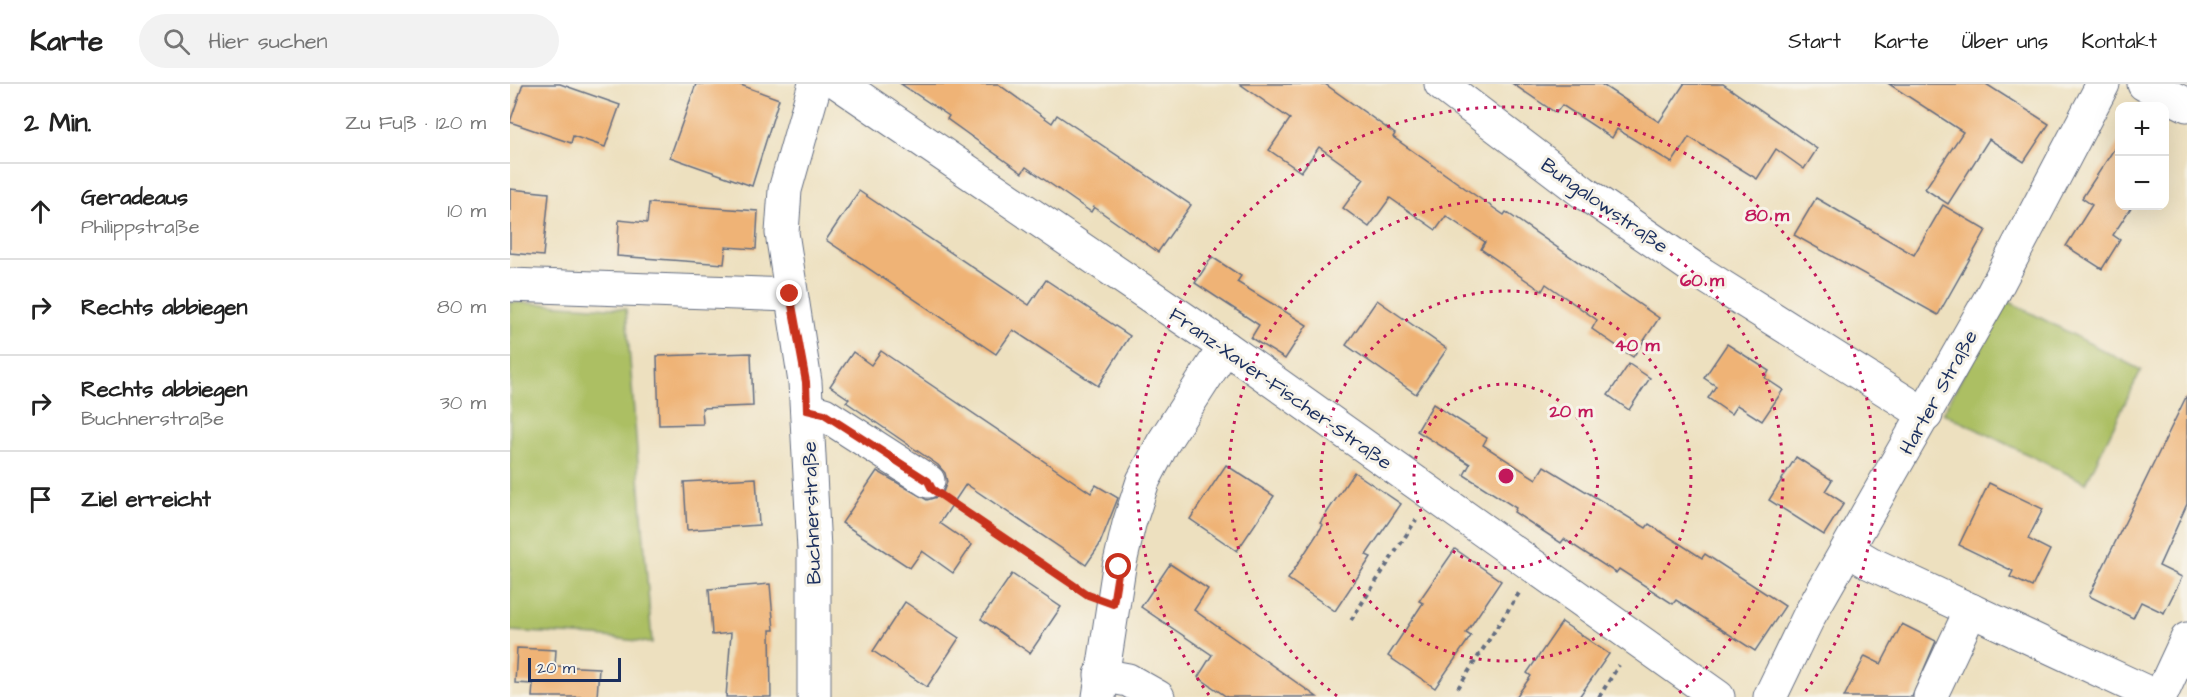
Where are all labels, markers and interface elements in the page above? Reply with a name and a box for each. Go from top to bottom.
search box [139,14,559,68]
text: Karte [30,22,103,61]
icon: search [160,25,193,58]
text: Hier suchen [208,26,328,57]
text: Start [1788,27,1841,56]
text: Karte [1874,27,1929,56]
text: Über uns [1962,27,2048,56]
text: Kontakt [2081,27,2157,56]
map controls [2115,102,2169,210]
button: + [2115,102,2169,156]
text: 2 Min. [24,105,91,141]
text: Zu Fuß · 120 m [345,109,486,137]
street label: Bungalowstraße [1534,151,1674,261]
button: − [2115,156,2169,210]
text: Geradeaus [81,182,188,213]
icon: ahead [24,195,57,228]
text: 10 m [447,197,486,225]
text: 80 m [1745,203,1790,228]
text: Philippstraße [81,213,200,241]
text: 60 m [1680,268,1725,293]
route end [776,280,802,306]
icon: right [24,291,57,324]
text: Rechts abbiegen [81,292,248,323]
text: 80 m [437,293,486,321]
street label: Franz-Xaver-Fischer-Straße [1163,301,1398,477]
street label: Harter Straße [1893,325,1985,460]
text: 40 m [1615,333,1660,358]
text: Rechts abbiegen [81,374,248,405]
icon: right [24,387,57,420]
text: 30 m [440,389,486,417]
text: 20 m [1549,399,1593,424]
text: Buchnerstraße [81,405,224,433]
street label: Buchnerstraße [796,441,828,585]
centre of rings [1496,466,1516,486]
icon: arrive [24,483,57,516]
text: Ziel erreicht [81,484,211,515]
route start [1105,553,1131,579]
scale bar [528,655,621,682]
text: 20 m [537,657,575,679]

